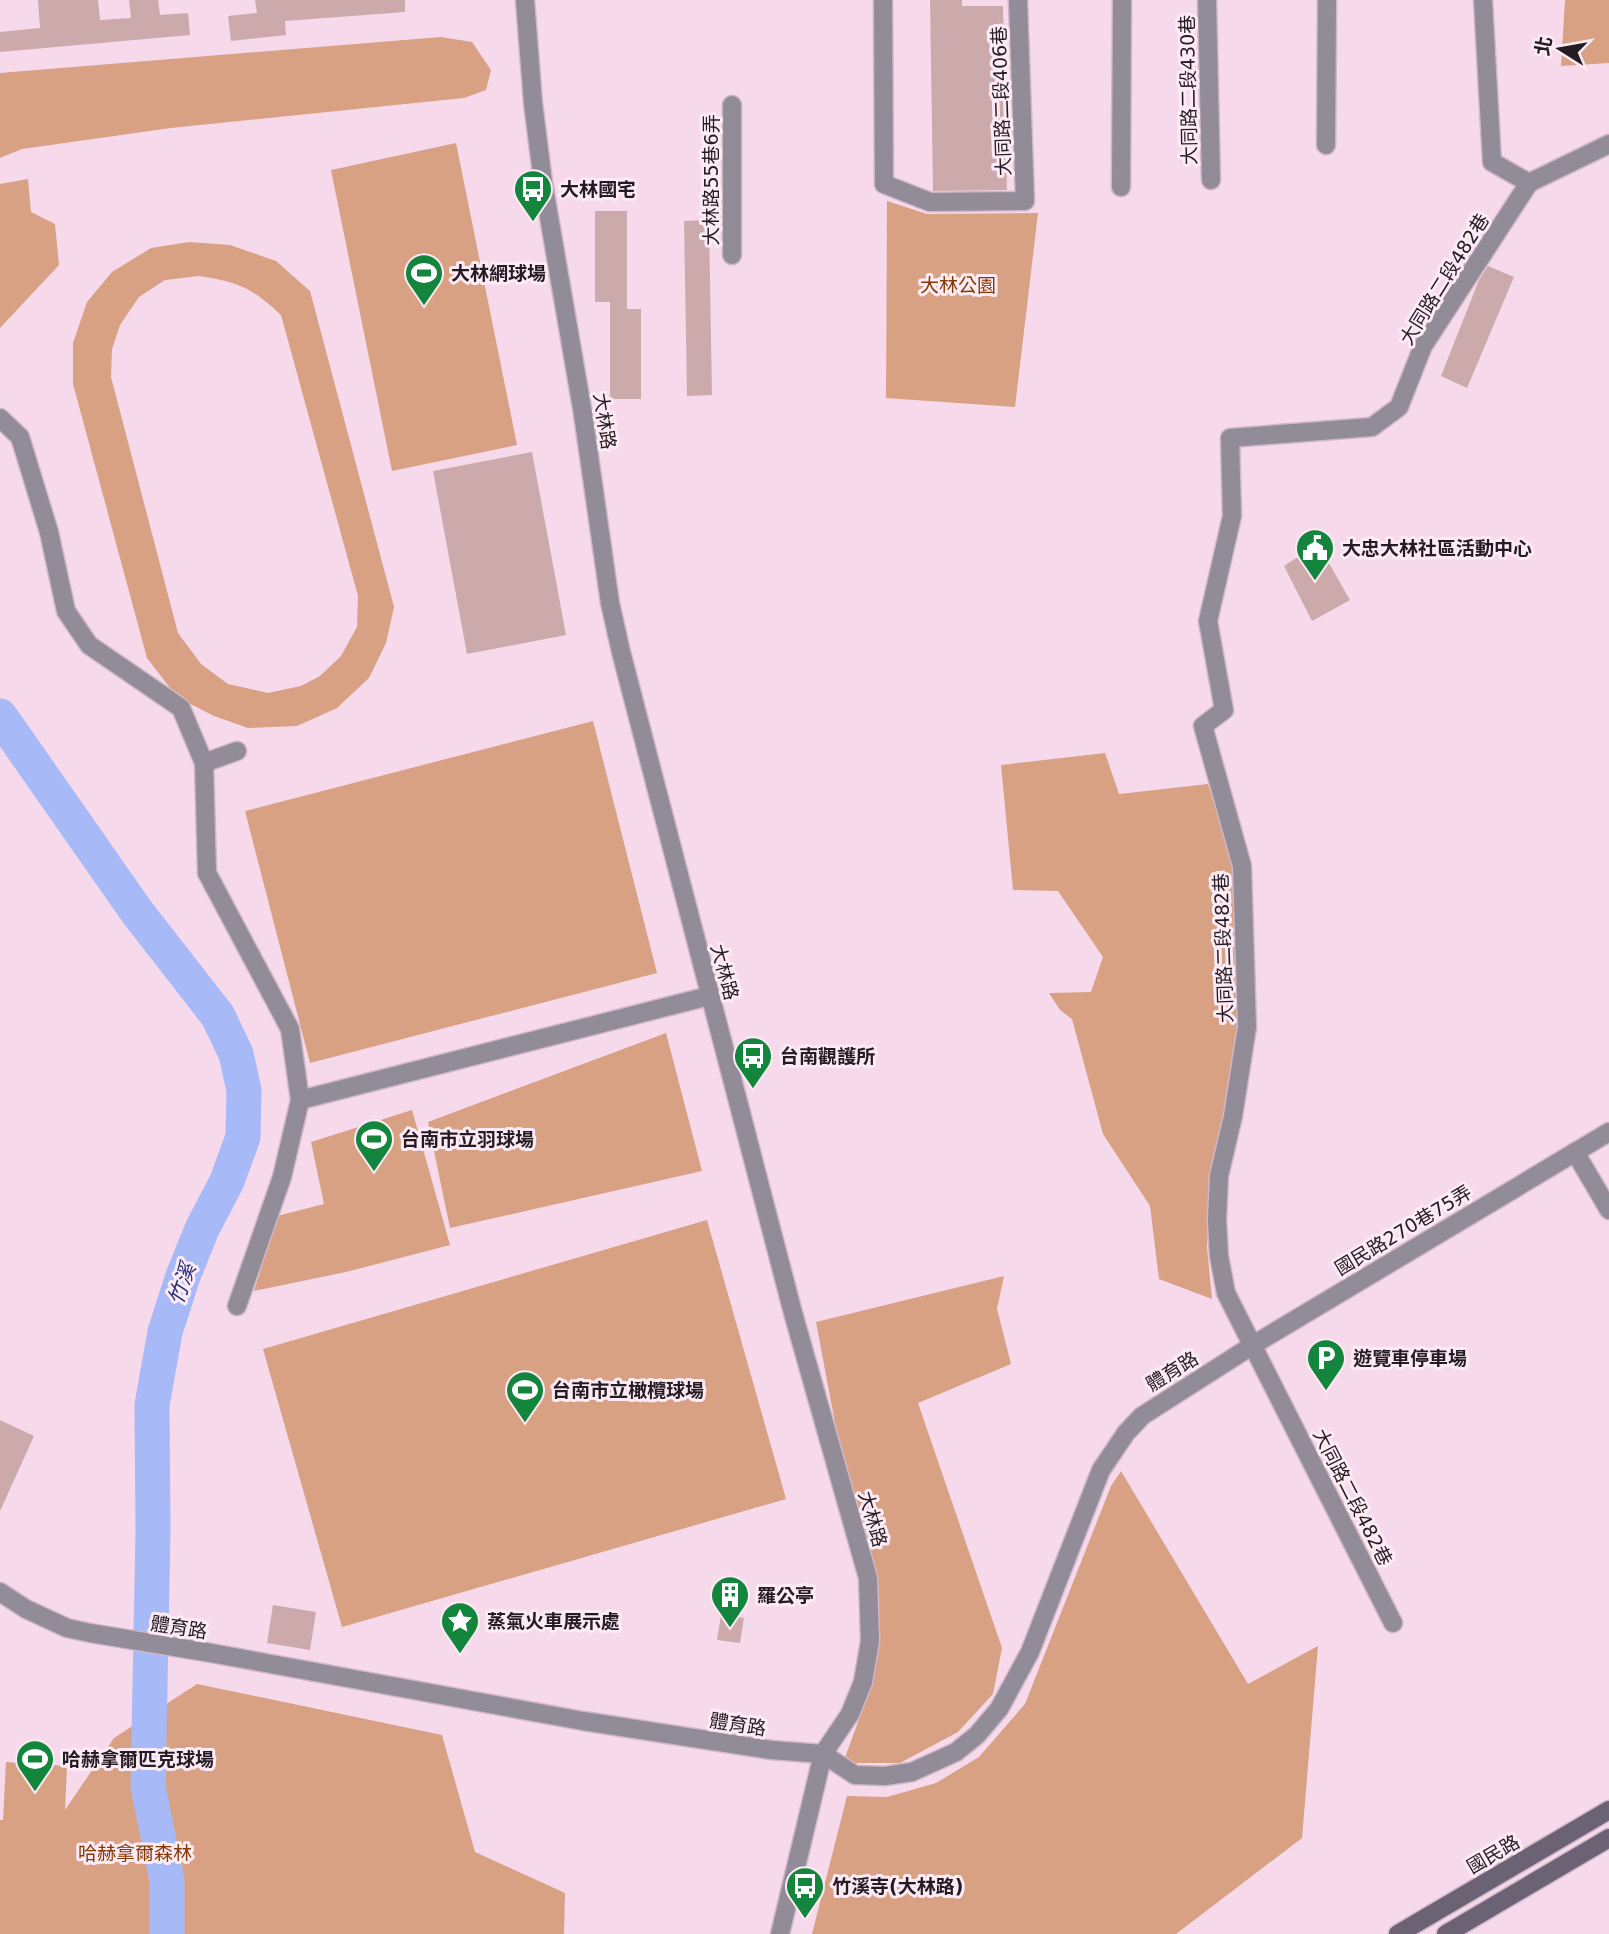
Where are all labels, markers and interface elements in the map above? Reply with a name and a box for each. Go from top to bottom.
north arrow [1525,14,1595,84]
street label: 大同路二段430巷 [1176,15,1200,165]
street label: 大同路二段406巷 [987,26,1015,176]
text: 北 [1531,34,1556,57]
street label: 大林路55巷6弄 [700,114,722,246]
bus stop icon: 大林國宅 [512,168,554,223]
place label: 大林國宅 [560,178,636,200]
street label: 大同路二段482巷 [1395,209,1493,349]
sports icon: 大林網球場 [403,252,445,307]
place label: 大林網球場 [451,262,546,284]
park label: 大林公園 [920,274,996,296]
street label: 大林路 [590,391,620,451]
public building icon: 大忠大林社區活動中心 [1294,527,1336,582]
place label: 大忠大林社區活動中心 [1342,537,1532,559]
street label: 大同路二段482巷 [1209,873,1237,1023]
street label: 大林路 [707,942,743,1002]
bus stop icon: 台南觀護所 [732,1035,774,1090]
place label: 台南觀護所 [780,1045,875,1067]
sports icon: 台南市立羽球場 [353,1118,395,1173]
place label: 台南市立羽球場 [401,1128,534,1150]
street label: 國民路270巷75弄 [1331,1181,1475,1279]
water label: 竹溪 [164,1257,201,1308]
parking icon: 遊覽車停車場 [1305,1337,1347,1392]
street label: 體育路 [1142,1347,1202,1395]
place label: 遊覽車停車場 [1353,1347,1467,1369]
sports icon: 台南市立橄欖球場 [504,1369,546,1424]
place label: 台南市立橄欖球場 [552,1379,704,1401]
street label: 大同路二段482巷 [1309,1425,1397,1569]
street label: 大林路 [855,1489,891,1549]
building icon: 羅公亭 [709,1574,751,1629]
place label: 羅公亭 [757,1584,814,1606]
place icon: 蒸氣火車展示處 [439,1600,481,1655]
place label: 蒸氣火車展示處 [487,1610,620,1632]
street label: 體育路 [149,1612,209,1642]
street label: 體育路 [708,1709,768,1739]
sports icon: 哈赫拿爾匹克球場 [14,1738,56,1793]
place label: 哈赫拿爾匹克球場 [62,1748,214,1770]
street label: 國民路 [1463,1830,1523,1878]
park label: 哈赫拿爾森林 [78,1842,192,1864]
bus stop icon: 竹溪寺(大林路) [784,1865,826,1920]
place label: 竹溪寺(大林路) [832,1875,963,1897]

